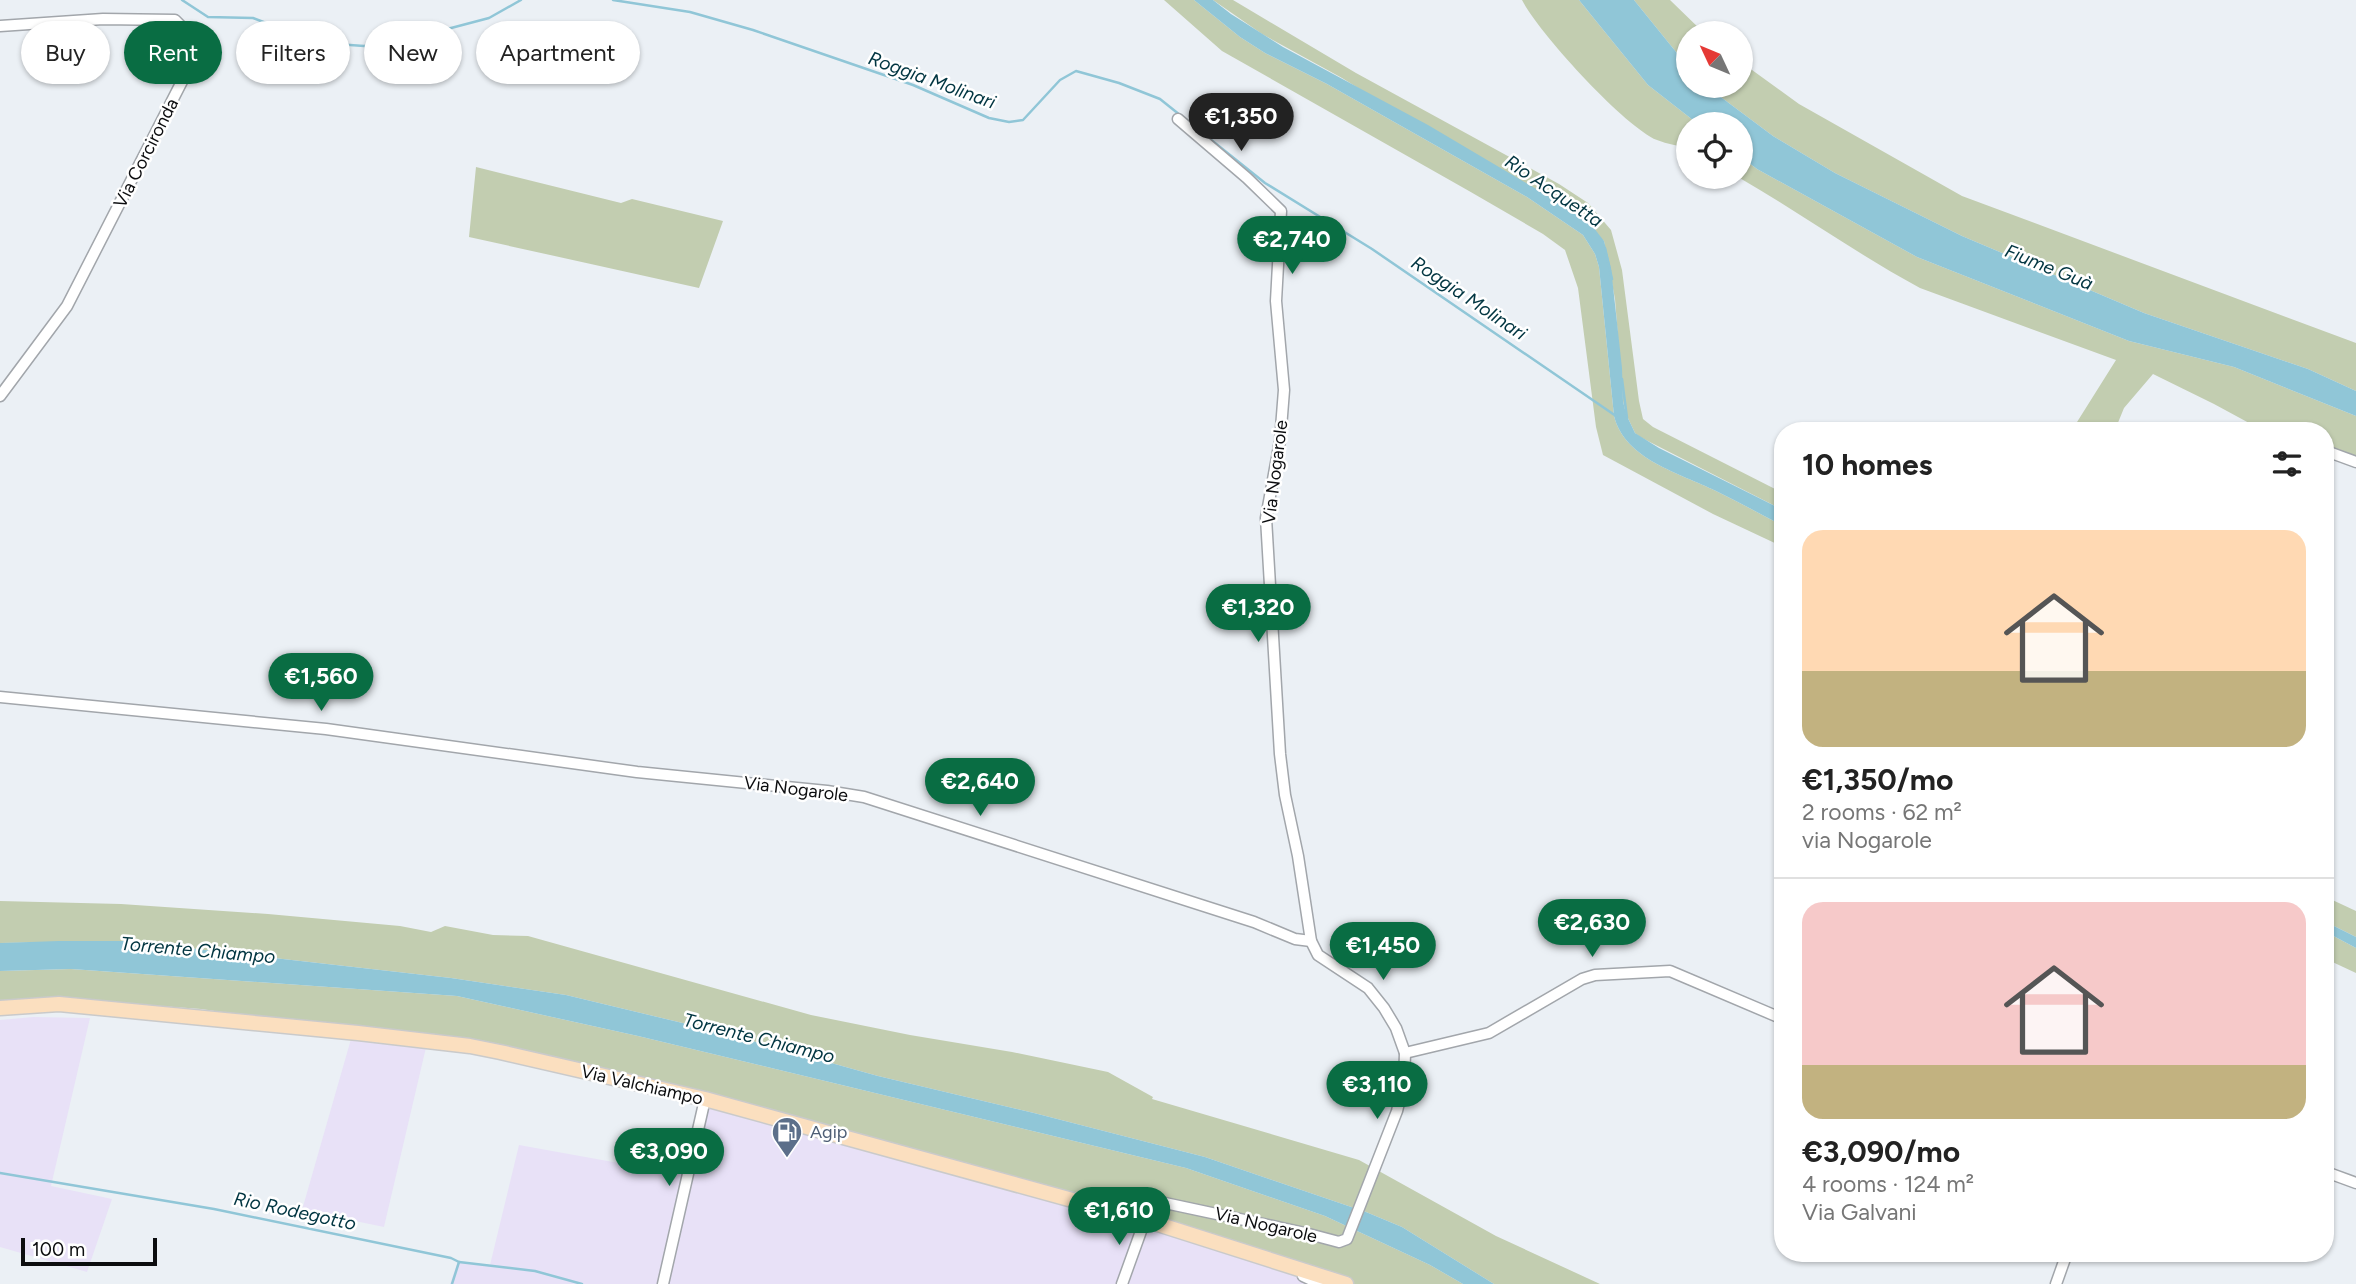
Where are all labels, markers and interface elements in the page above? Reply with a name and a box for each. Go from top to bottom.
chip: Buy [21,21,110,84]
chip: Rent [124,21,222,84]
chip: Filters [236,21,350,84]
chip: New [364,21,462,84]
chip: Apartment [476,21,640,84]
north arrow [1676,21,1754,98]
map controls [1676,21,1753,189]
water label: Roggia Molinari [865,46,999,114]
pin: €1,350 [1184,94,1298,153]
street label: Via Corcironda [109,95,183,211]
text: €1,350 [1205,102,1277,130]
button: locate [1676,112,1753,189]
water label: Rio Acquetta [1501,150,1607,232]
pin: €2,740 [1235,216,1349,276]
text: €2,740 [1253,225,1331,253]
water label: Fiume Guà [2002,239,2096,295]
water label: Roggia Molinari [1407,251,1531,345]
street label: Via Nogarole [1258,419,1292,525]
icon: filters [2268,445,2306,483]
text: 10 homes [1802,446,1933,483]
icon: home [1991,575,2117,701]
pin: €1,320 [1201,584,1315,644]
text: €1,320 [1222,593,1294,621]
pin: €1,560 [264,654,378,713]
text: €1,560 [284,662,358,690]
pin: €2,640 [923,758,1037,818]
text: €1,350/mo [1802,761,1953,798]
text: €2,640 [941,767,1019,795]
street label: Via Nogarole [743,772,849,806]
text: 2 rooms · 62 m² [1802,798,1962,826]
text: via Nogarole [1802,826,1932,854]
pin: €2,630 [1535,900,1649,959]
text: €2,630 [1554,908,1630,936]
pin: €1,450 [1326,922,1440,982]
text: €1,450 [1346,931,1420,959]
water label: Torrente Chiampo [120,932,276,968]
icon: home [1991,947,2117,1073]
water label: Torrente Chiampo [681,1008,837,1068]
street label: Via Valchiampo [579,1060,705,1110]
pin: €3,110 [1320,1062,1434,1121]
text: €3,110 [1343,1070,1412,1098]
fuel station icon: Agip [770,1115,804,1159]
place label: Agip [810,1121,847,1143]
pin: €3,090 [612,1128,726,1188]
text: €3,090/mo [1802,1133,1960,1170]
text: €3,090 [630,1137,708,1165]
text: 4 rooms · 124 m² [1802,1170,1974,1198]
water label: Rio Rodegotto [232,1187,358,1235]
pin: €1,610 [1062,1188,1176,1247]
text: €1,610 [1084,1196,1154,1224]
text: Via Galvani [1802,1198,1917,1226]
street label: Via Nogarole [1213,1203,1320,1248]
scale bar [21,1235,158,1267]
text: 100 m [32,1238,85,1261]

